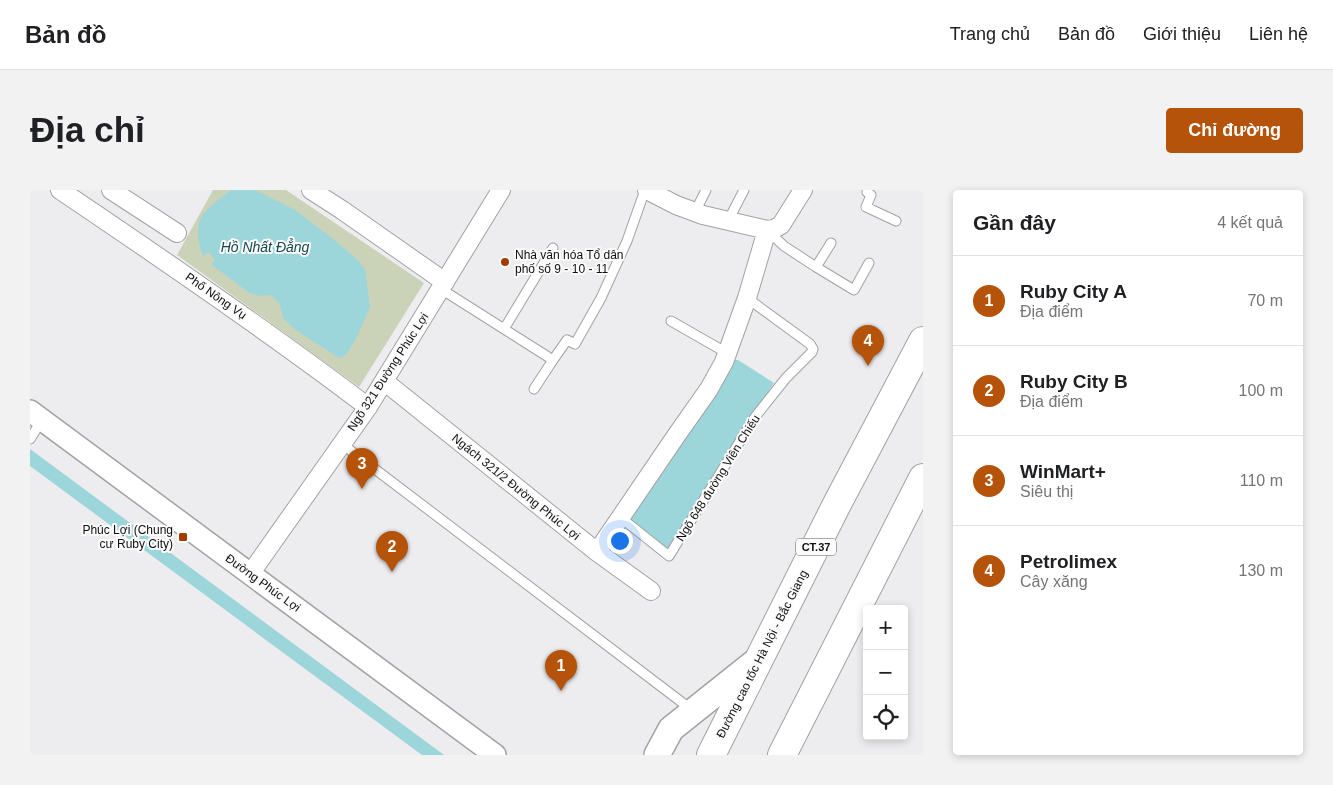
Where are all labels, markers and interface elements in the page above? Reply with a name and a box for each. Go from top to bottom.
text: Bản đồ [25,21,106,48]
text: Trang chủ [950,24,1030,44]
text: Bản đồ [1058,24,1115,44]
text: Giới thiệu [1143,24,1221,44]
text: Liên hệ [1249,24,1308,44]
button: Chỉ đường [1166,108,1303,153]
text: Địa chỉ [30,110,145,149]
text: Gần đây [973,211,1056,234]
text: 4 kết quả [1217,214,1283,231]
water label: Hồ Nhất Đẳng [221,238,310,255]
place label: Nhà văn hóa Tổ dân phố số 9 - 10 - 11 [515,248,624,276]
marker: Nhà văn hóa Tổ dân phố số 9 - 10 - 11 [499,256,511,268]
street label: Phố Nông Vụ [183,270,249,322]
text: Ruby City A [1020,281,1127,302]
text: 1 [985,292,993,309]
text: 70 m [1247,292,1283,309]
text: Địa điểm [1020,303,1083,320]
street label: Ngõ 321 Đường Phúc Lợi [345,310,431,434]
pin: 4 [852,325,884,366]
text: Ruby City B [1020,371,1128,392]
text: 2 [985,382,993,399]
text: 100 m [1239,382,1283,399]
text: Địa điểm [1020,393,1083,410]
street label: Ngõ 648 đường Viên Chiếu [673,412,763,544]
street label: Ngách 321/2 Đường Phúc Lợi [449,431,583,543]
pin: 3 [346,448,378,489]
text: WinMart+ [1020,461,1106,482]
text: 3 [985,472,993,489]
text: 110 m [1240,472,1283,489]
text: Siêu thị [1020,483,1073,500]
place label: Phúc Lợi (Chung cư Ruby City) [82,523,173,551]
your location [607,528,633,554]
marker: Phúc Lợi (Chung cư Ruby City) [177,531,189,543]
pin: 2 [376,531,408,572]
road number: CT.37 [796,538,836,556]
street label: Đường Phúc Lợi [223,551,303,615]
text: Petrolimex [1020,551,1117,572]
text: 4 [985,562,993,579]
text: 130 m [1239,562,1283,579]
street label: Đường cao tốc Hà Nội - Bắc Giang [713,567,811,740]
text: Cây xăng [1020,573,1088,590]
map controls [863,605,908,740]
button: + [863,605,908,650]
pin: 1 [545,650,577,691]
button: − [863,650,908,695]
button: locate [863,695,908,740]

